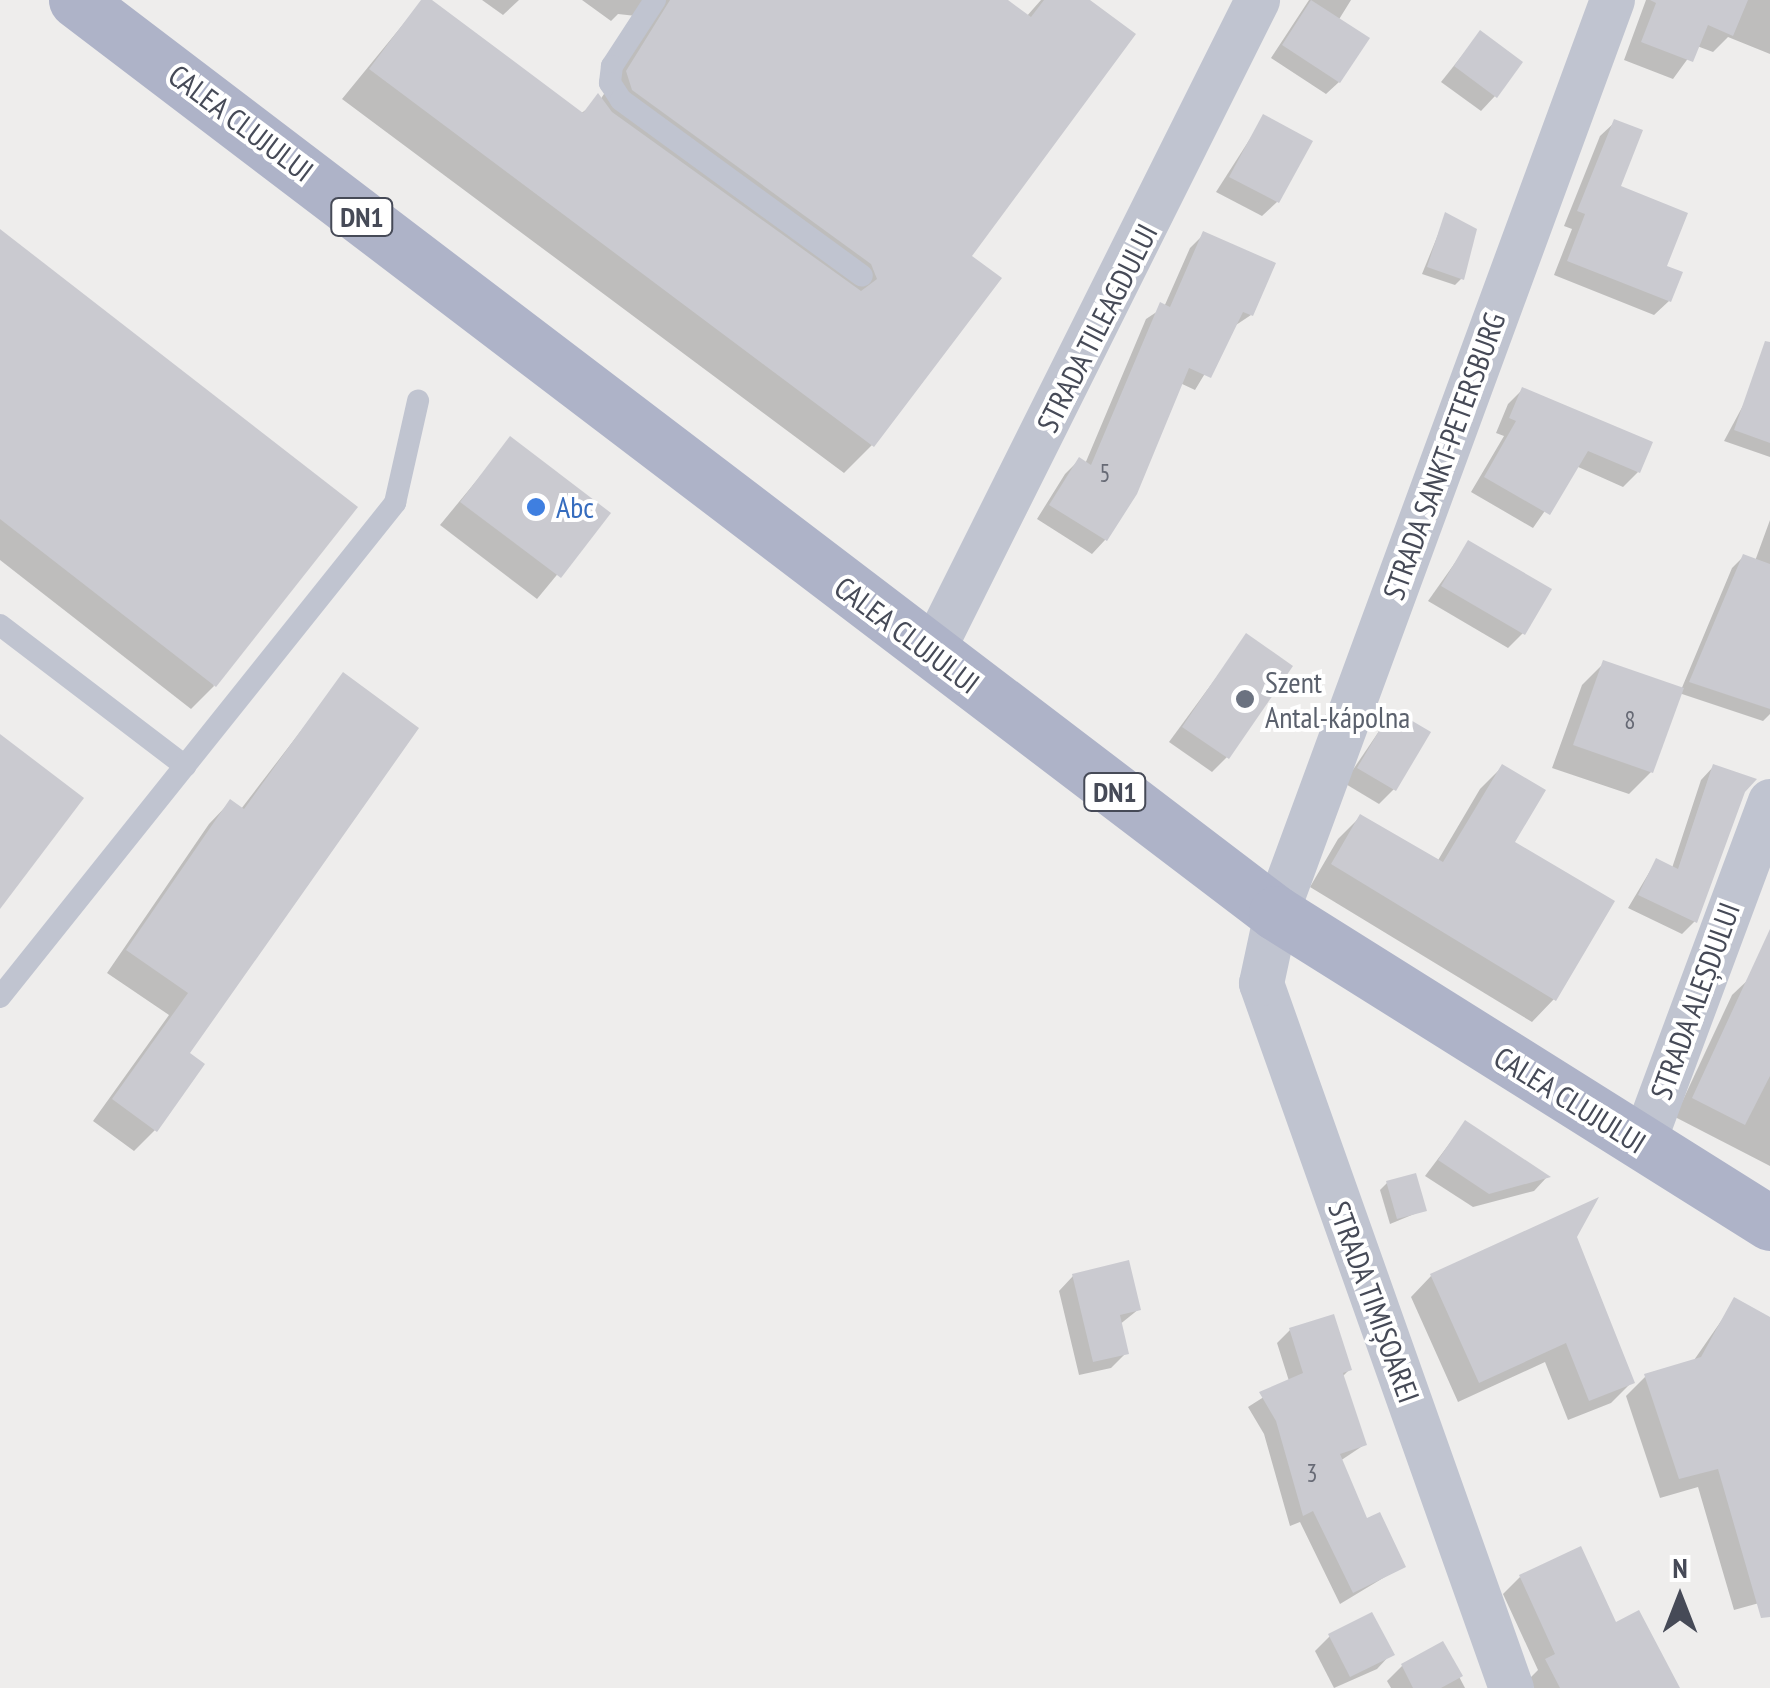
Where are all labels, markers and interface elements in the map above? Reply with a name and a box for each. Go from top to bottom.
street label: CALEA CLUJULUI [161,57,321,189]
road number: DN1 [330,194,394,240]
street label: STRADA TILEAGDULUI [1029,217,1165,439]
street label: STRADA SANKT-PETERSBURG [1375,307,1513,605]
house number: 5 [1099,458,1111,488]
place label: Abc [556,489,594,525]
marker: Abc [525,496,547,518]
street label: CALEA CLUJULUI [827,569,987,701]
place label: Szent Antal-kápolna [1265,664,1410,734]
marker: Szent Antal-kápolna [1234,688,1256,710]
house number: 8 [1624,705,1636,735]
road number: DN1 [1082,769,1148,815]
street label: STRADA ALEȘDULUI [1642,897,1748,1105]
street label: CALEA CLUJULUI [1487,1039,1653,1161]
street label: STRADA TIMIȘOAREI [1321,1196,1427,1408]
house number: 3 [1306,1458,1318,1488]
north arrow [1630,1548,1730,1648]
text: N [1672,1549,1688,1586]

